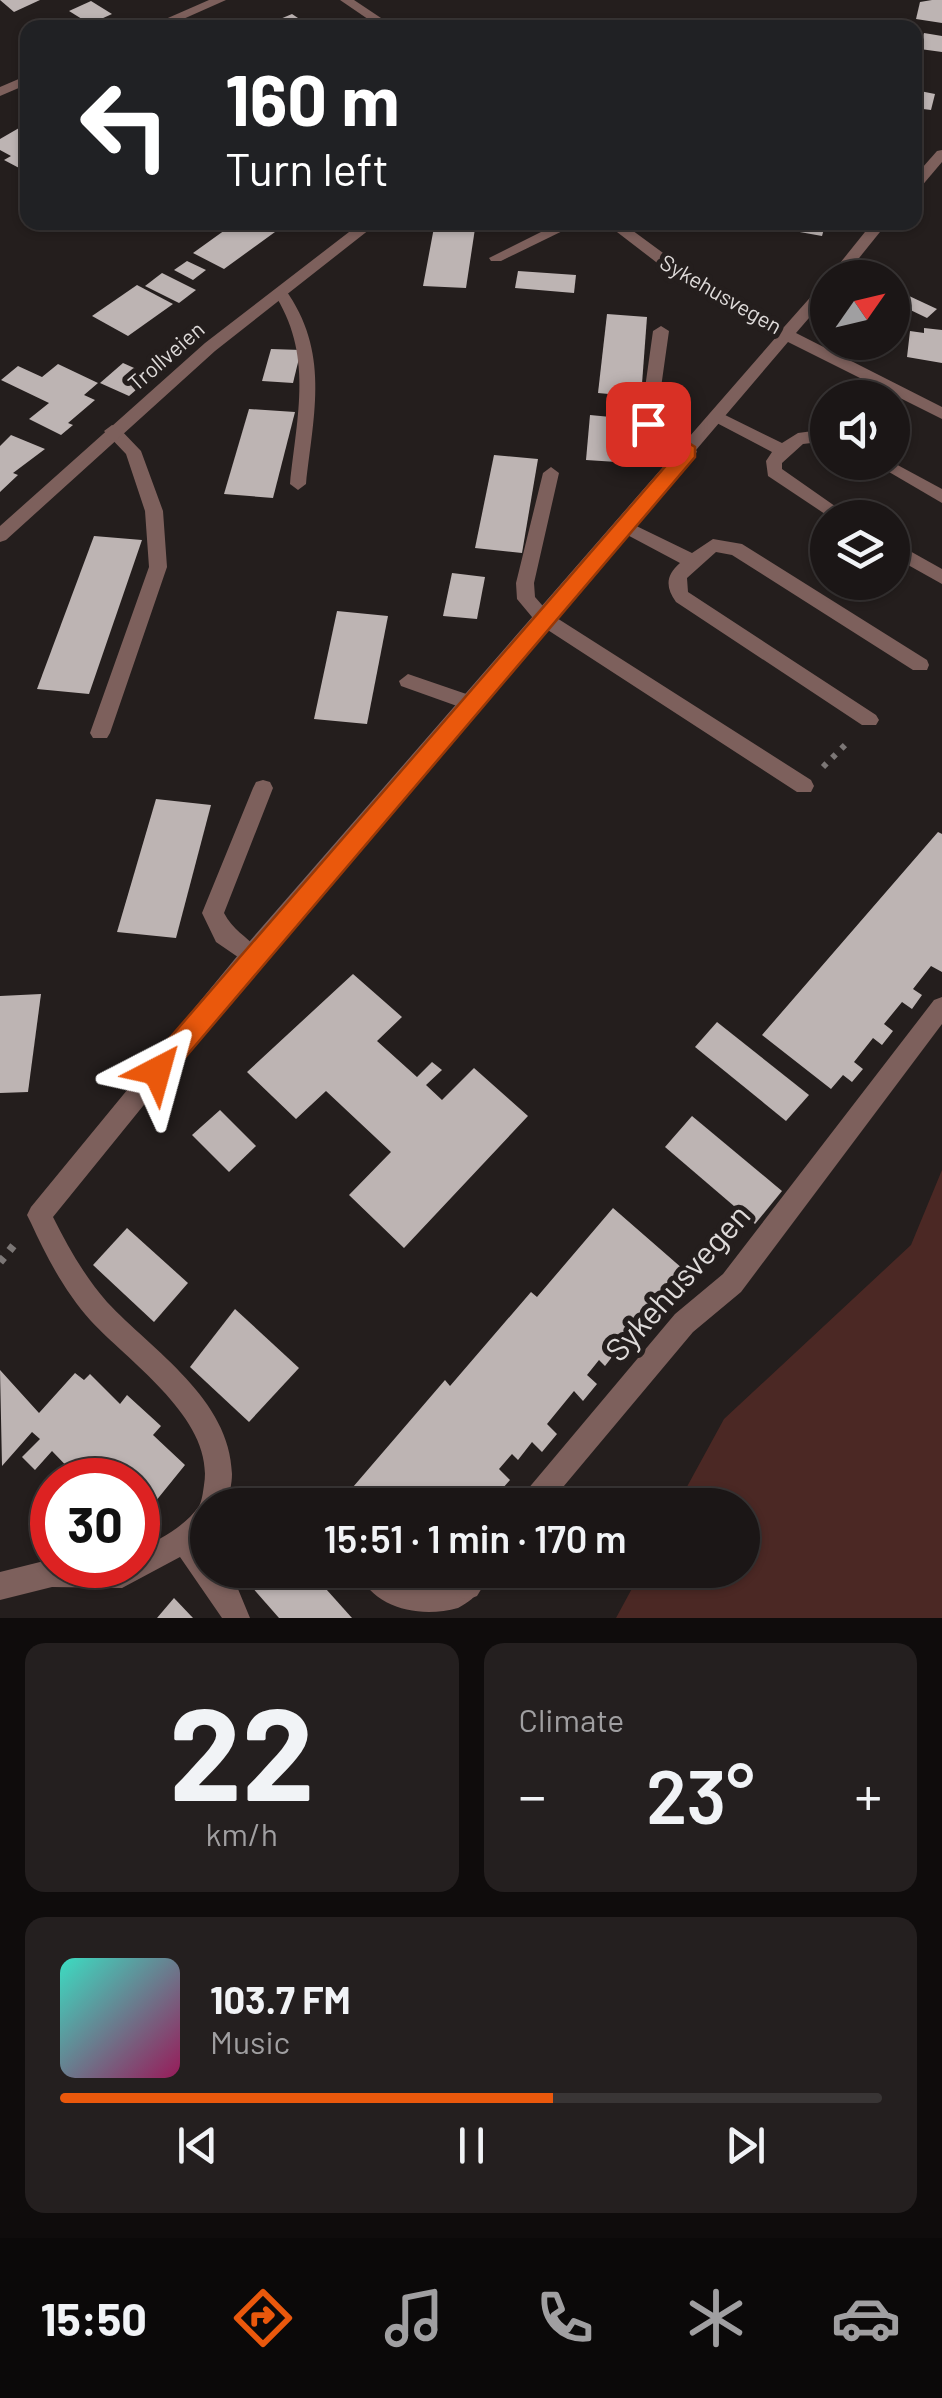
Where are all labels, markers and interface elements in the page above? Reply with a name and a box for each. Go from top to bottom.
text: 160 m [225,56,400,140]
icon: left [60,60,190,190]
text: Turn left [225,141,389,195]
street label: Sykehusvegen [656,248,787,338]
north arrow [810,260,910,360]
map controls [810,260,910,600]
street label: Trollveien [122,315,209,395]
button: sound [810,380,910,480]
pin [606,382,691,467]
icon: arrive [621,397,676,452]
button: layers [810,500,910,600]
position arrow [105,1019,209,1123]
street label: Sykehusvegen [596,1195,757,1368]
speed limit sign: 30 [30,1458,160,1588]
text: 15:51 · 1 min · 170 m [323,1515,627,1561]
text: 22 [169,1671,315,1827]
text: Climate [519,1700,624,1738]
text: 23° [646,1749,755,1839]
text: − [519,1761,546,1827]
text: + [854,1761,882,1827]
text: km/h [206,1814,278,1852]
text: 103.7 FM [210,1976,351,2022]
text: Music [210,2022,290,2060]
icon: previous [170,2118,225,2173]
icon: pause [444,2118,499,2173]
icon: next [718,2118,773,2173]
icon: directions [228,2283,298,2353]
icon: music [379,2283,449,2353]
icon: phone [530,2283,600,2353]
icon: climate [681,2283,751,2353]
icon: car [831,2283,901,2353]
text: 15:50 [40,2291,147,2345]

